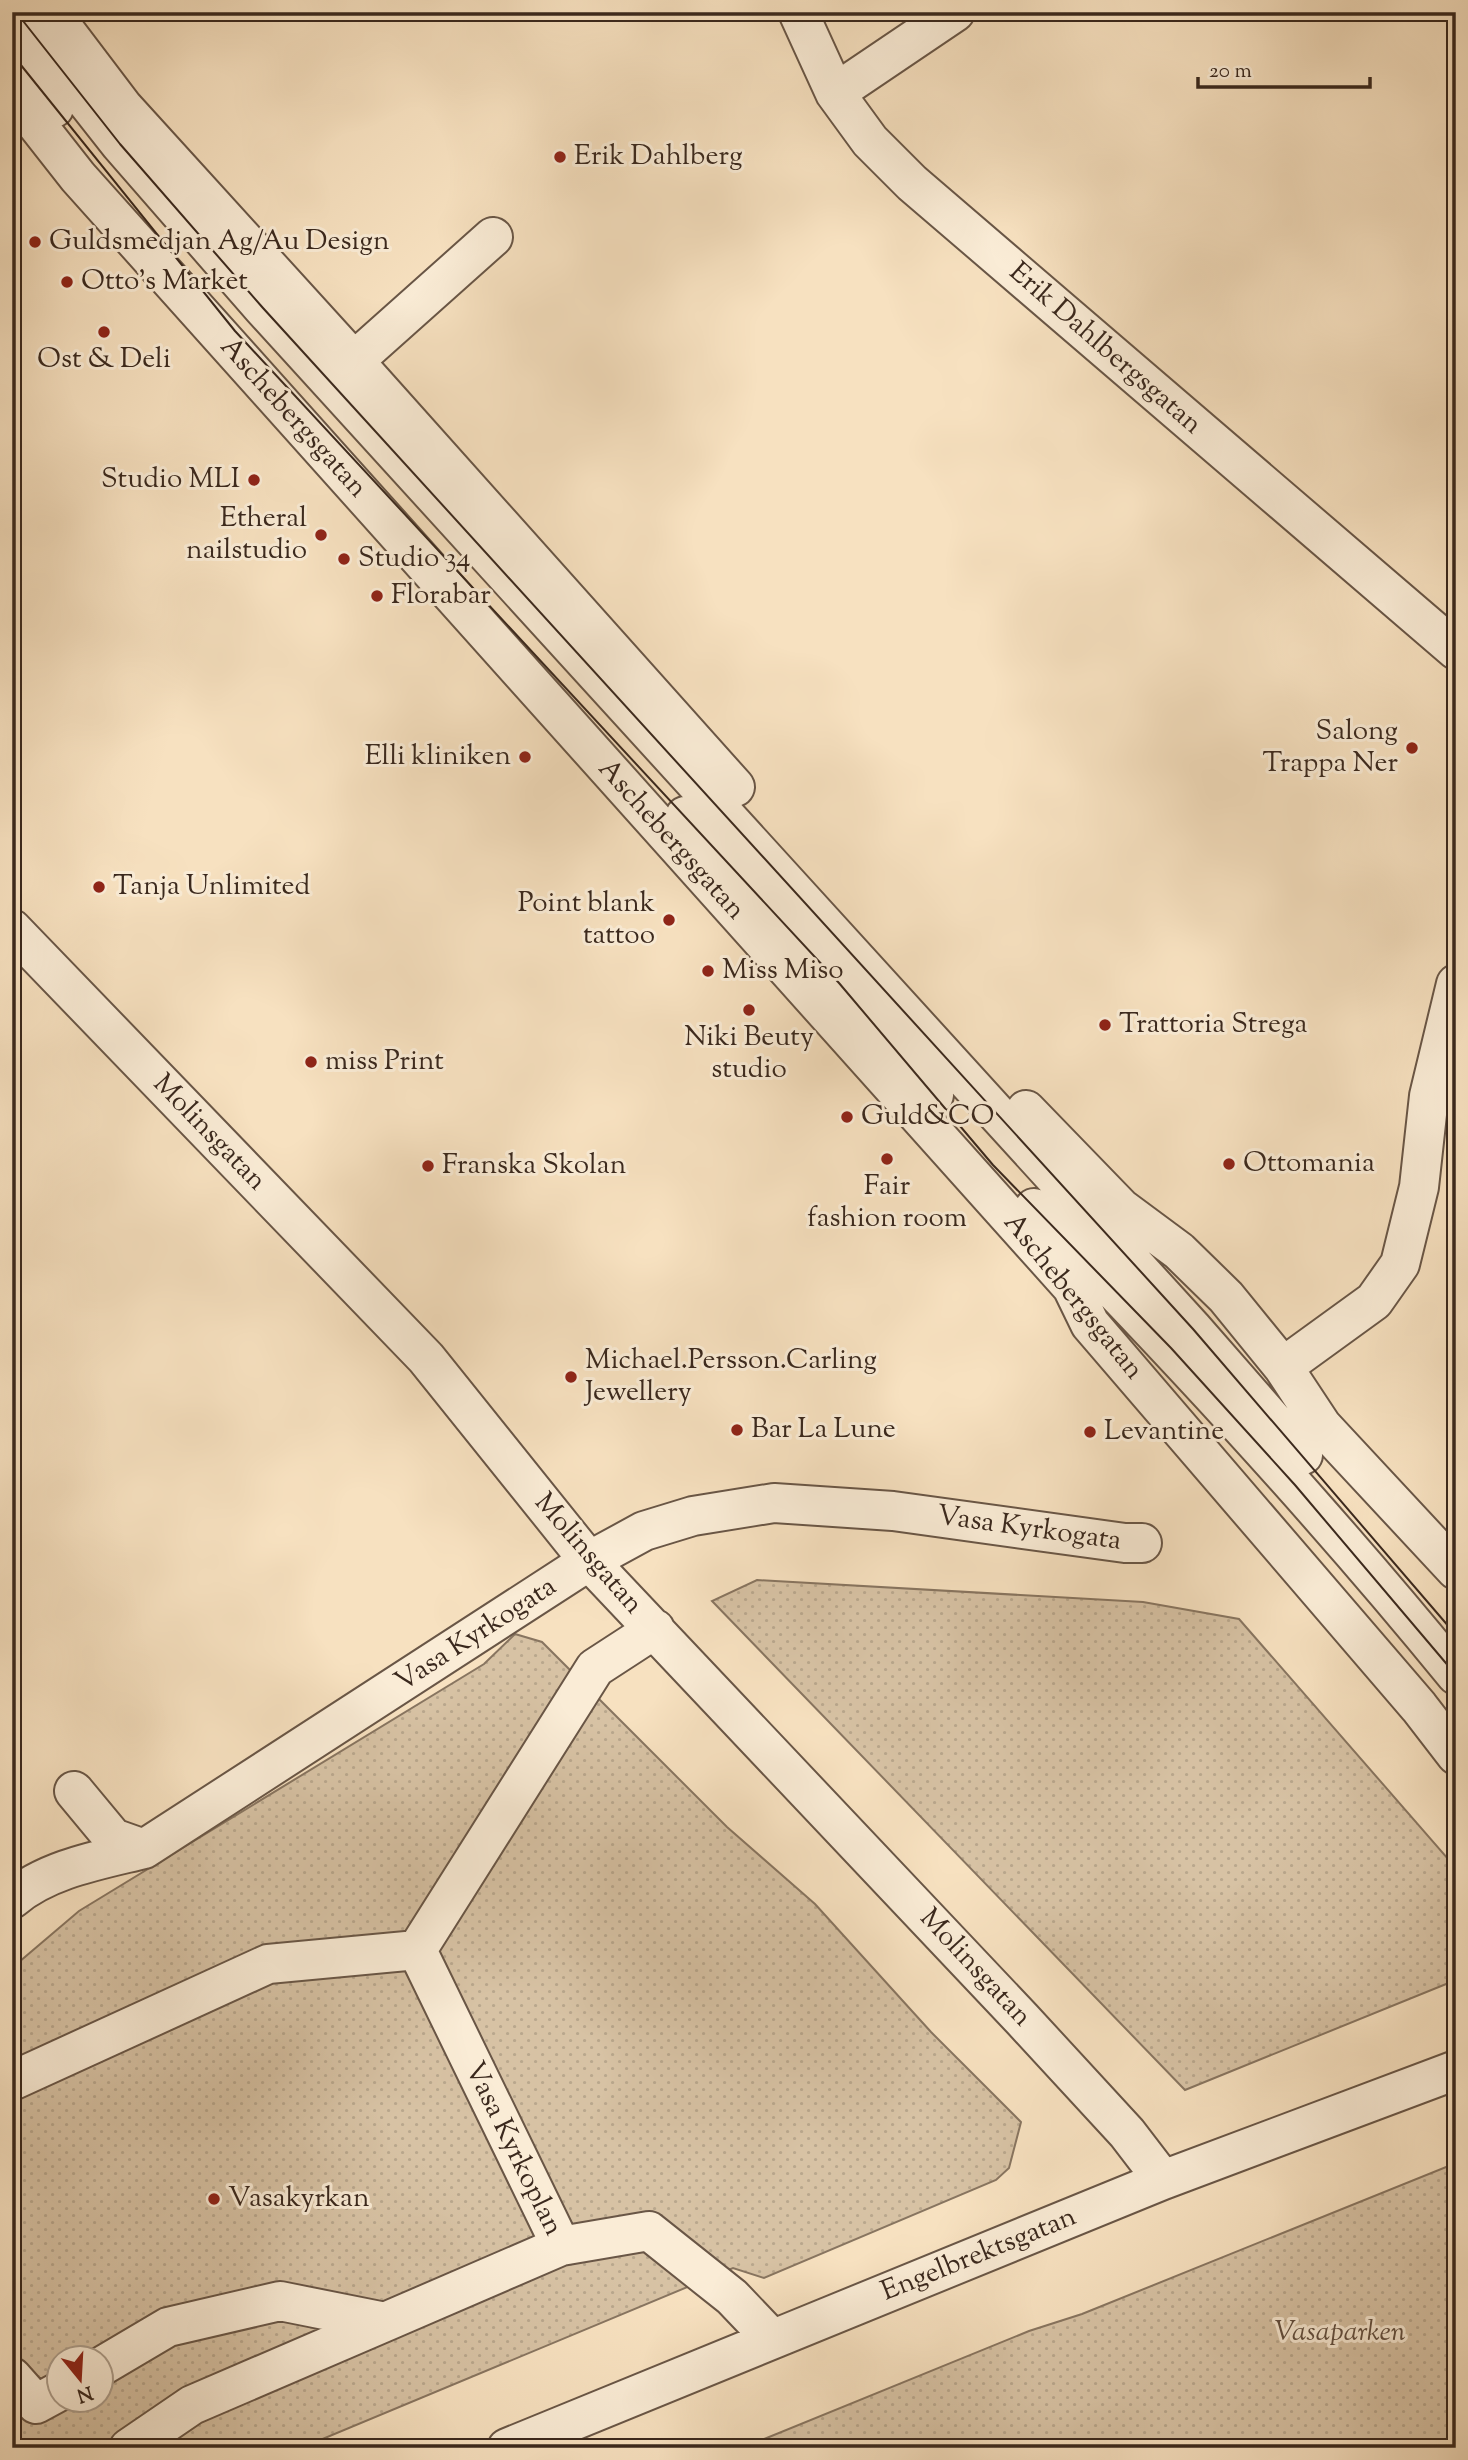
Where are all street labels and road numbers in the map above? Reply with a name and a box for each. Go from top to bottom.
street label: Erik Dahlbergsgatan [999,254,1211,444]
street label: Aschebergsgatan [210,329,376,507]
street label: Aschebergsgatan [588,751,754,929]
street label: Molinsgatan [143,1065,275,1201]
street label: Aschebergsgatan [993,1205,1153,1389]
street label: Molinsgatan [524,1485,652,1623]
street label: Vasa Kyrkogata [934,1496,1124,1562]
street label: Vasa Kyrkogata [387,1568,565,1702]
street label: Molinsgatan [910,1900,1040,2036]
street label: Vasa Kyrkoplan [454,2055,572,2243]
street label: Engelbrektsgatan [875,2198,1083,2312]

